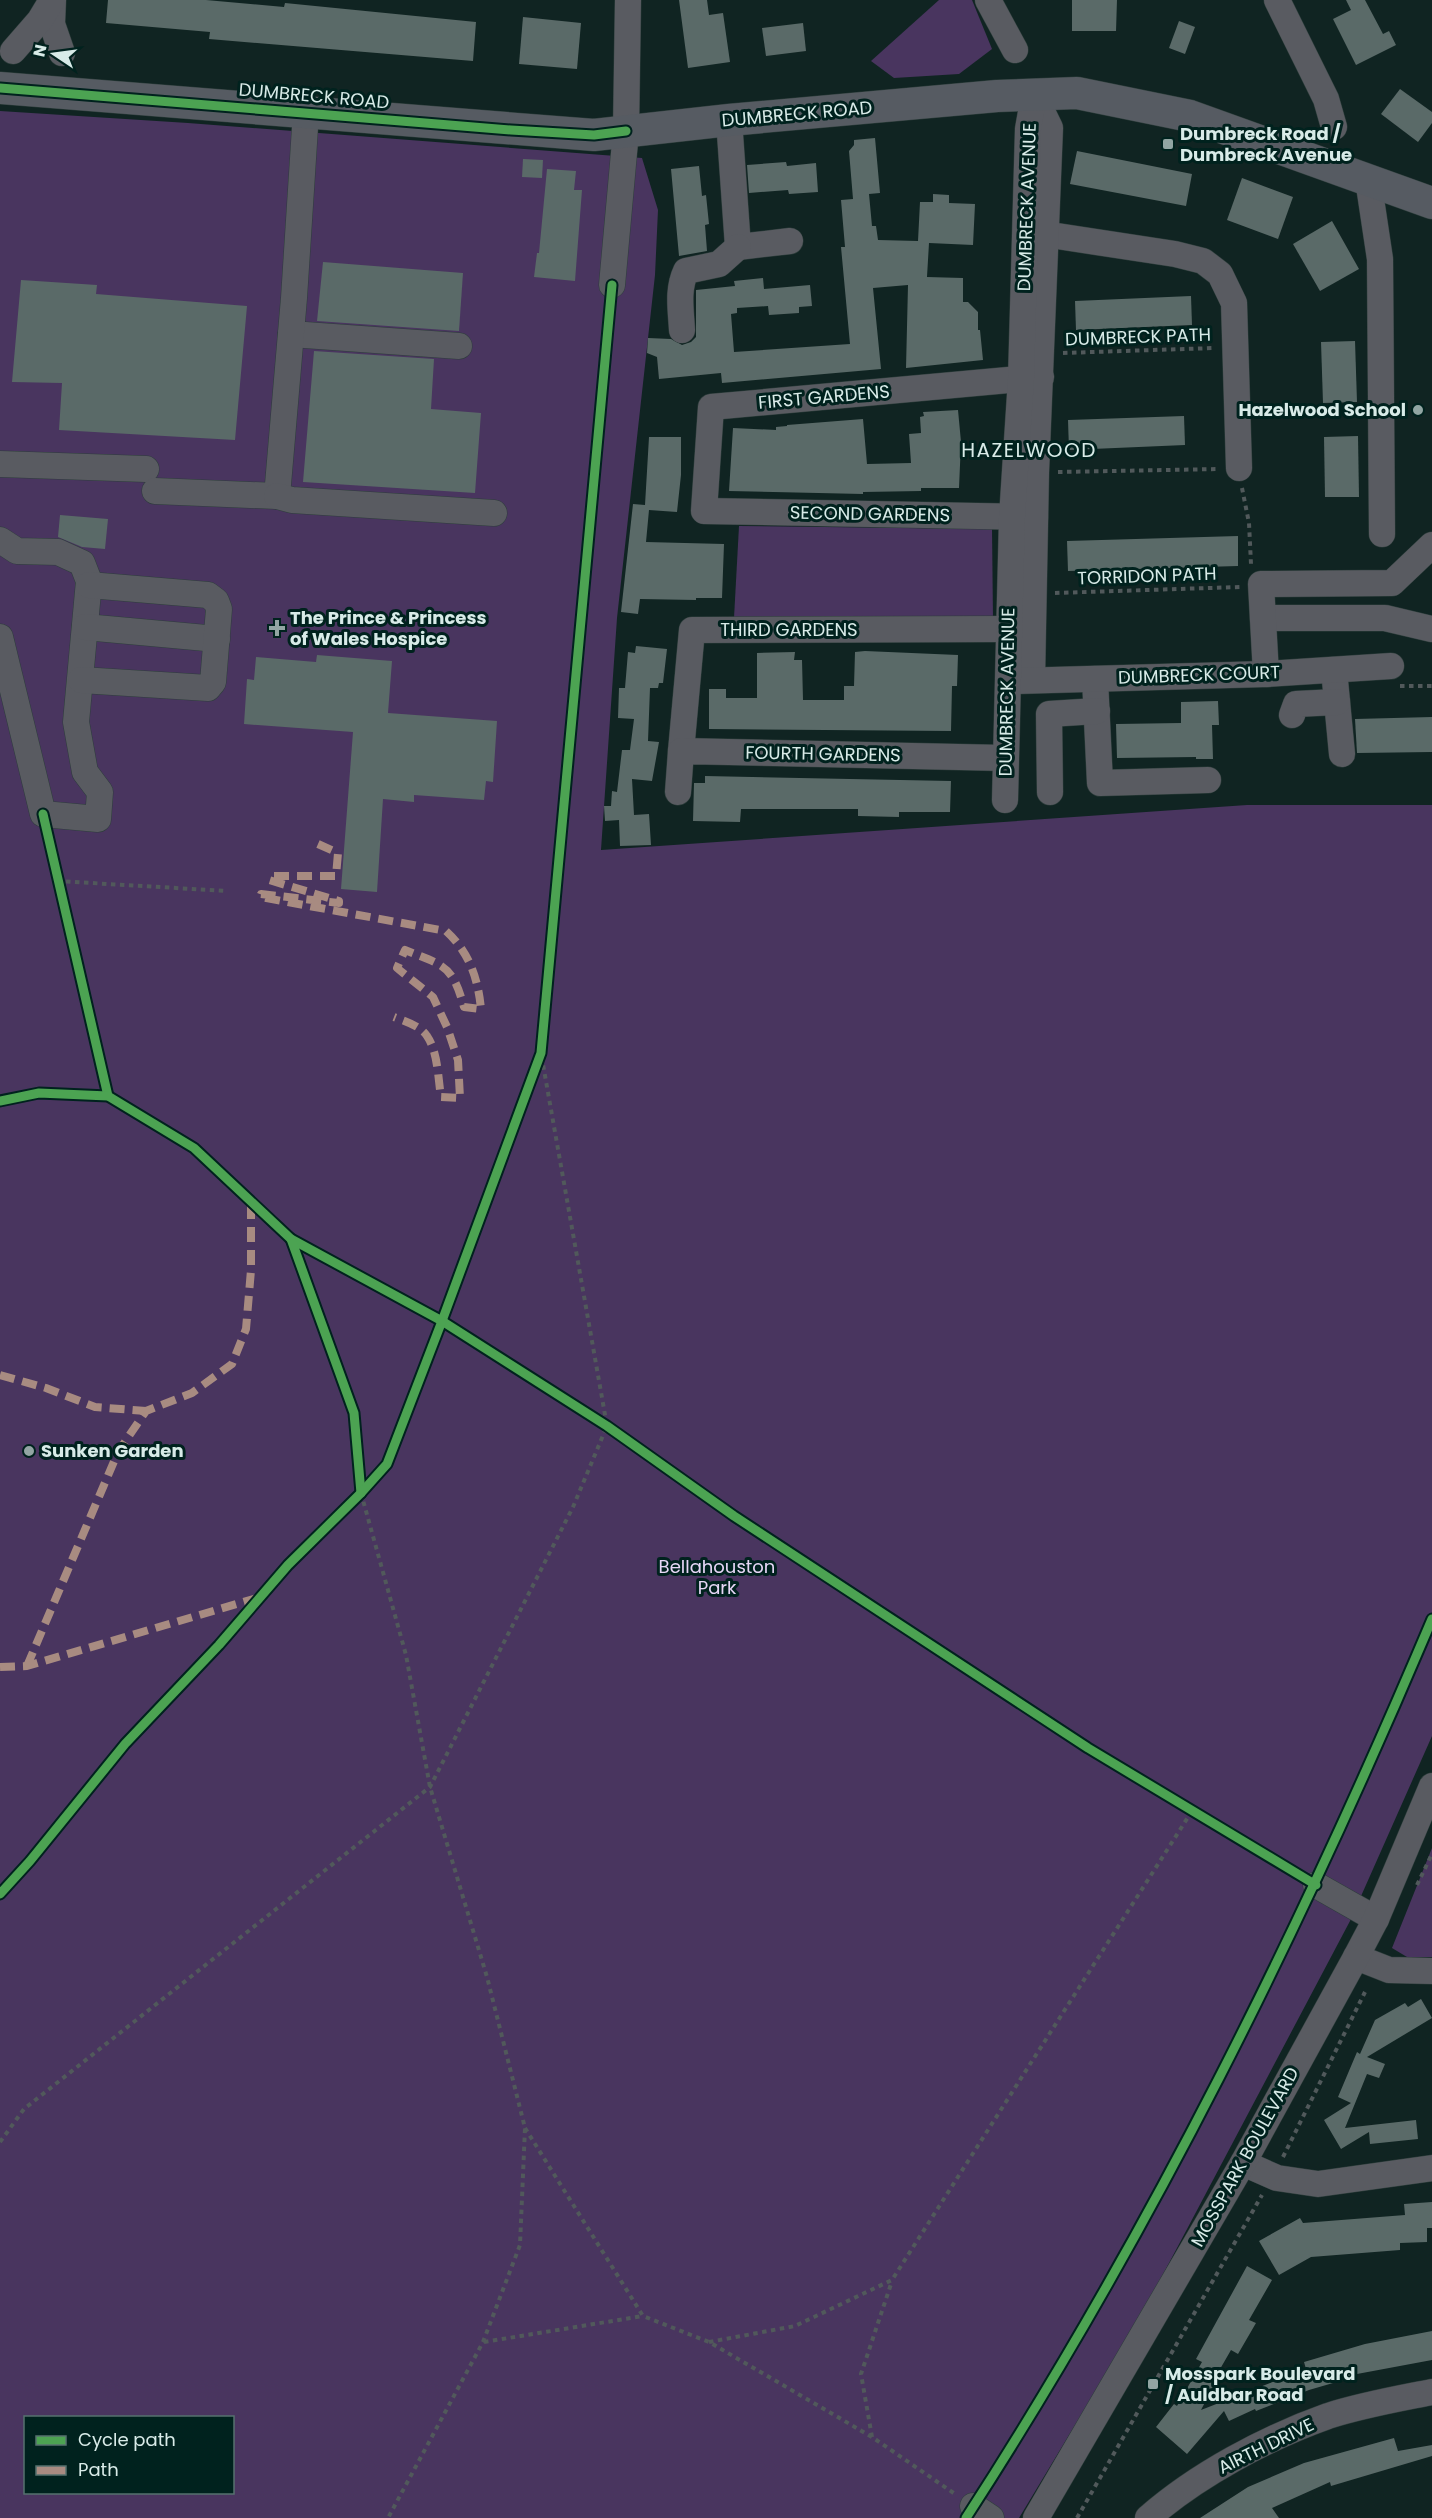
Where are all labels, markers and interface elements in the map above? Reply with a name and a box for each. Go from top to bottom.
north arrow [24,24,84,84]
text: N [27,42,52,59]
street label: DUMBRECK ROAD [238,76,390,115]
street label: DUMBRECK ROAD [721,94,873,133]
place label: Dumbreck Road / Dumbreck Avenue [1180,121,1352,167]
street label: DUMBRECK AVENUE [1011,122,1042,292]
marker: Dumbreck Road / Dumbreck Avenue [1161,137,1175,151]
street label: DUMBRECK PATH [1065,321,1211,352]
street label: FIRST GARDENS [757,378,891,415]
place label: Hazelwood School [1238,397,1406,422]
marker: Hazelwood School [1411,403,1425,417]
district label: HAZELWOOD [961,436,1097,464]
street label: SECOND GARDENS [790,500,950,527]
street label: TORRIDON PATH [1077,561,1217,590]
place label: The Prince & Princess of Wales Hospice [290,605,486,651]
street label: DUMBRECK AVENUE [993,607,1020,777]
street label: THIRD GARDENS [720,617,858,642]
marker: The Prince & Princess of Wales Hospice [268,619,286,637]
street label: DUMBRECK COURT [1118,659,1281,690]
street label: FOURTH GARDENS [745,740,901,767]
place label: Sunken Garden [41,1438,184,1463]
marker: Sunken Garden [22,1444,36,1458]
park label: Bellahouston Park [659,1554,775,1600]
street label: MOSSPARK BOULEVARD [1185,2062,1305,2251]
place label: Mosspark Boulevard / Auldbar Road [1165,2361,1355,2407]
marker: Mosspark Boulevard / Auldbar Road [1146,2377,1160,2391]
street label: AIRTH DRIVE [1214,2412,1318,2480]
legend [24,2416,234,2494]
text: Cycle path [78,2427,176,2452]
text: Path [78,2457,119,2482]

